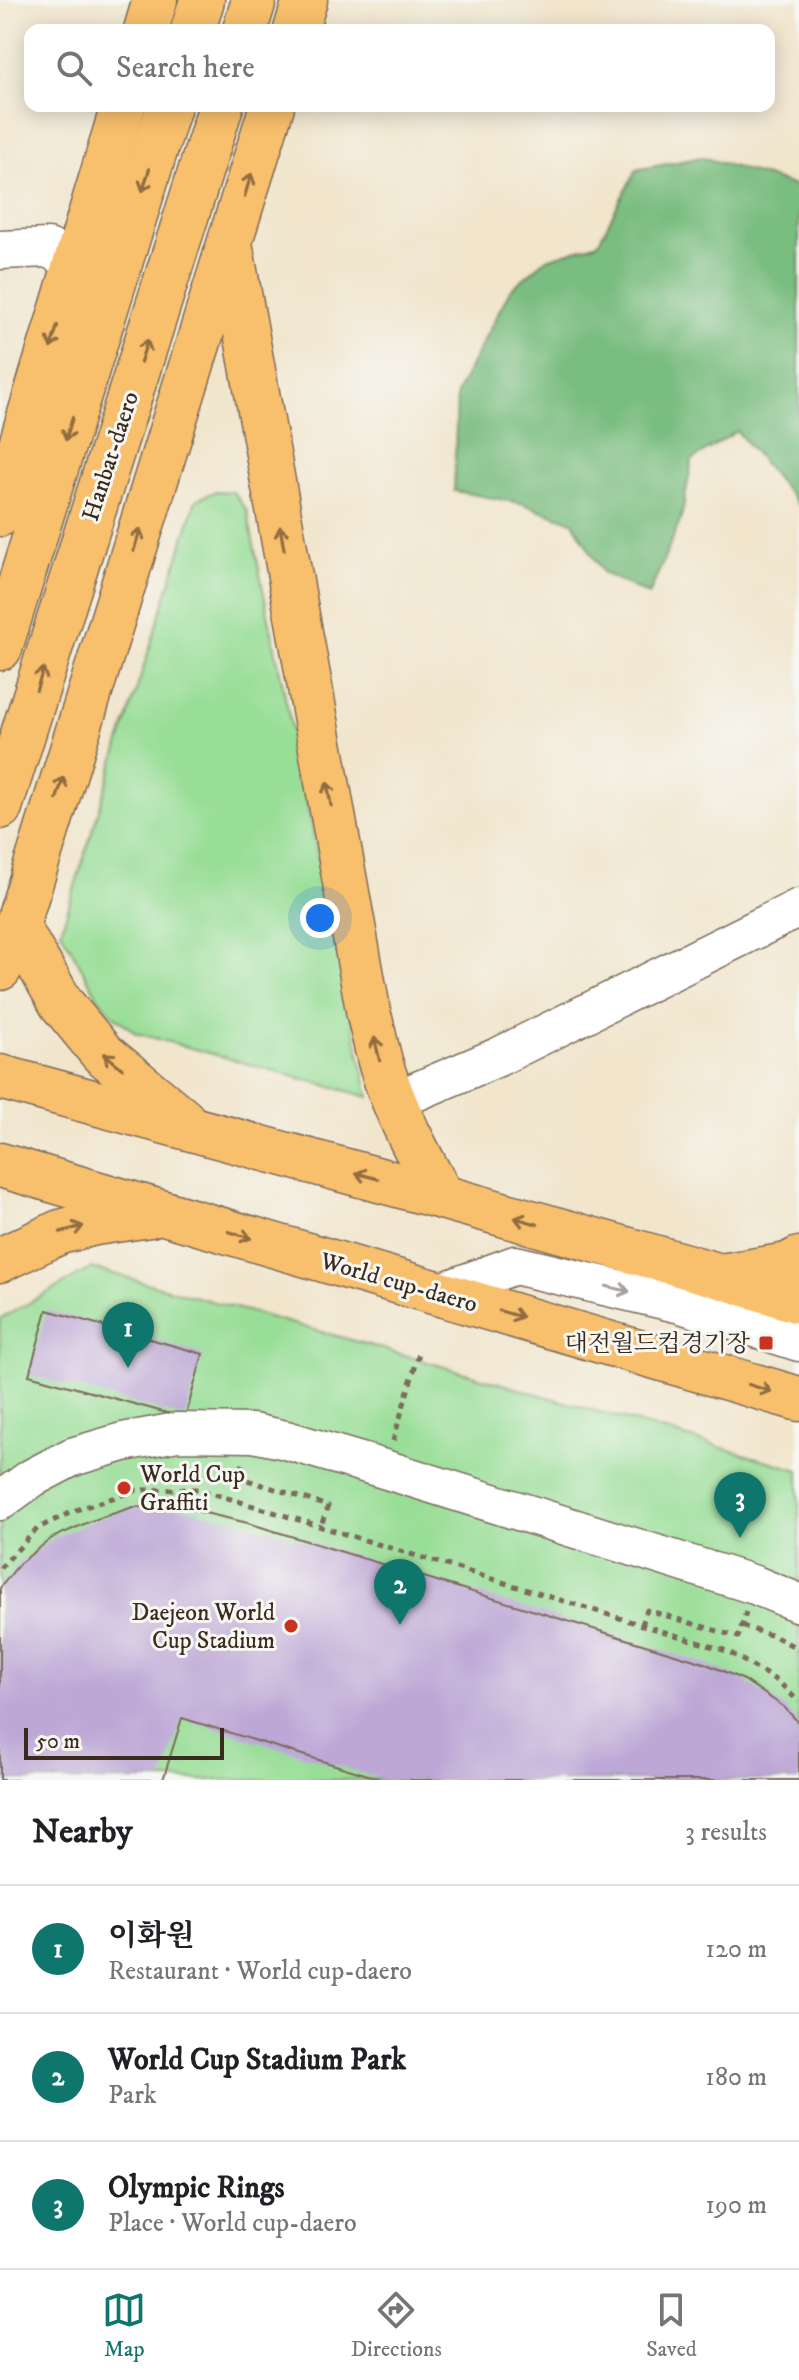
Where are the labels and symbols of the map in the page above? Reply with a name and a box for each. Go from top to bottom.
one-way arrow [138,167,153,193]
one-way arrow [241,172,256,198]
one-way arrow [46,324,61,350]
one-way arrow [138,339,152,364]
street label: Hanbat-daero [76,388,146,525]
one-way arrow [60,416,75,441]
one-way arrow [274,526,289,551]
one-way arrow [131,527,146,552]
one-way arrow [34,667,49,692]
one-way arrow [54,776,68,801]
one-way arrow [320,781,335,807]
your location [300,898,340,938]
one-way arrow [369,1037,384,1062]
one-way arrow [103,1052,123,1070]
one-way arrow [354,1168,380,1183]
one-way arrow [513,1212,539,1227]
one-way arrow [58,1221,84,1236]
one-way arrow [227,1229,252,1244]
street label: World cup-daero [316,1246,481,1320]
one-way arrow [605,1282,630,1297]
pin: 1 [102,1302,154,1368]
one-way arrow [497,1307,523,1322]
place label: 대전월드컵경기장 [565,1329,751,1359]
marker: 대전월드컵경기장 [757,1334,775,1352]
one-way arrow [747,1381,773,1396]
place label: World Cup Graffiti [139,1460,245,1518]
pin: 3 [714,1472,766,1538]
marker: World Cup Graffiti [115,1479,133,1497]
pin: 2 [374,1559,426,1625]
place label: Daejeon World Cup Stadium [132,1598,275,1656]
marker: Daejeon World Cup Stadium [282,1617,300,1635]
scale bar [24,1724,224,1760]

